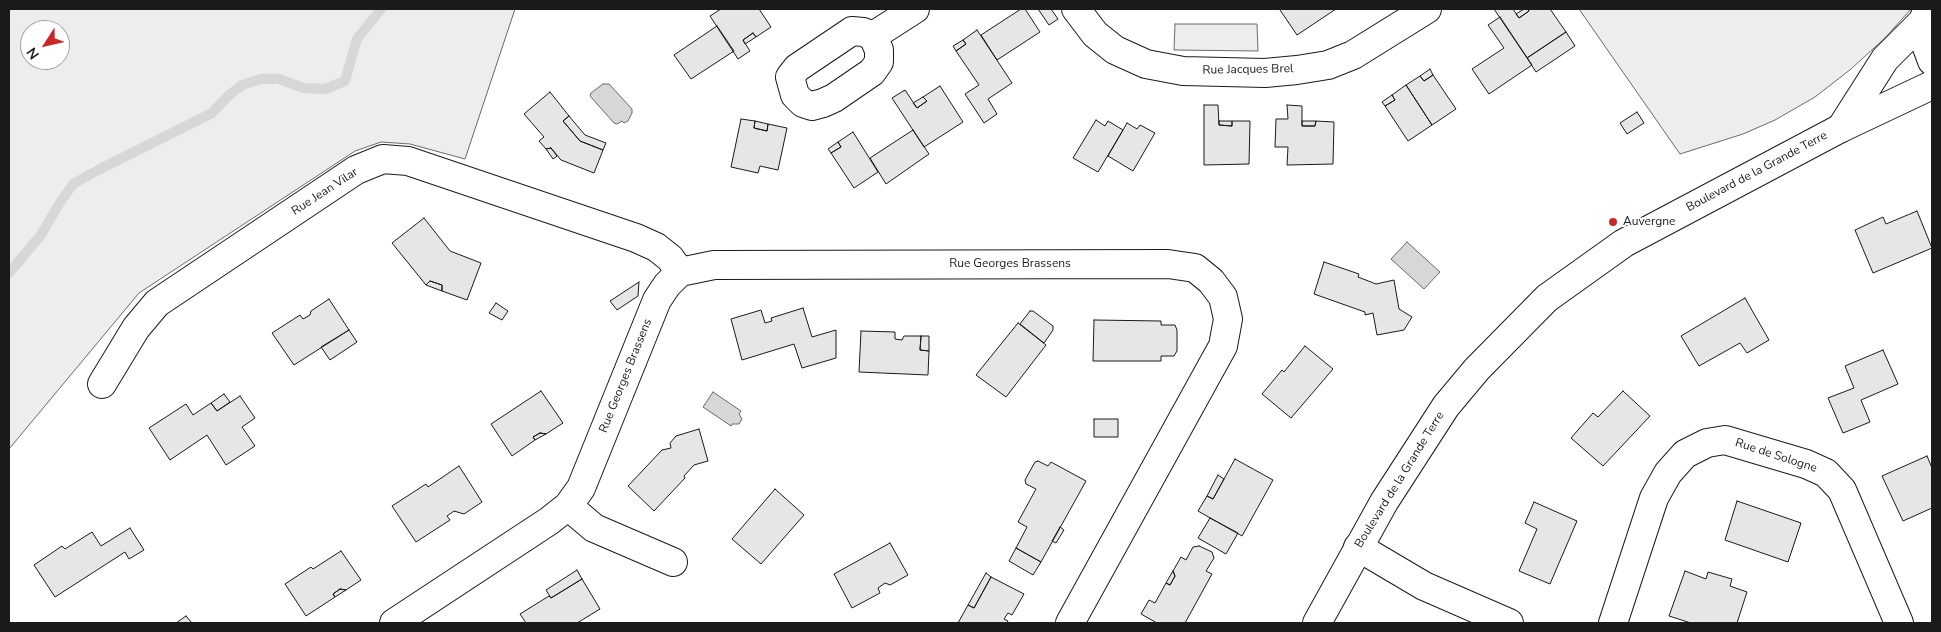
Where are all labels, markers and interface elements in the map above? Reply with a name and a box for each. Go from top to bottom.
north arrow [20,20,70,70]
text: N [22,44,44,63]
street label: Rue Jacques Brel [1202,62,1294,78]
street label: Boulevard de la Grande Terre [1684,129,1830,215]
street label: Rue Jean Vilar [289,165,361,219]
place label: Auvergne [1623,215,1675,229]
marker: Auvergne [1607,216,1619,228]
street label: Rue Georges Brassens [949,257,1071,271]
street label: Rue Georges Brassens [597,317,655,435]
street label: Boulevard de la Grande Terre [1352,409,1448,551]
street label: Rue de Sologne [1733,436,1819,476]

